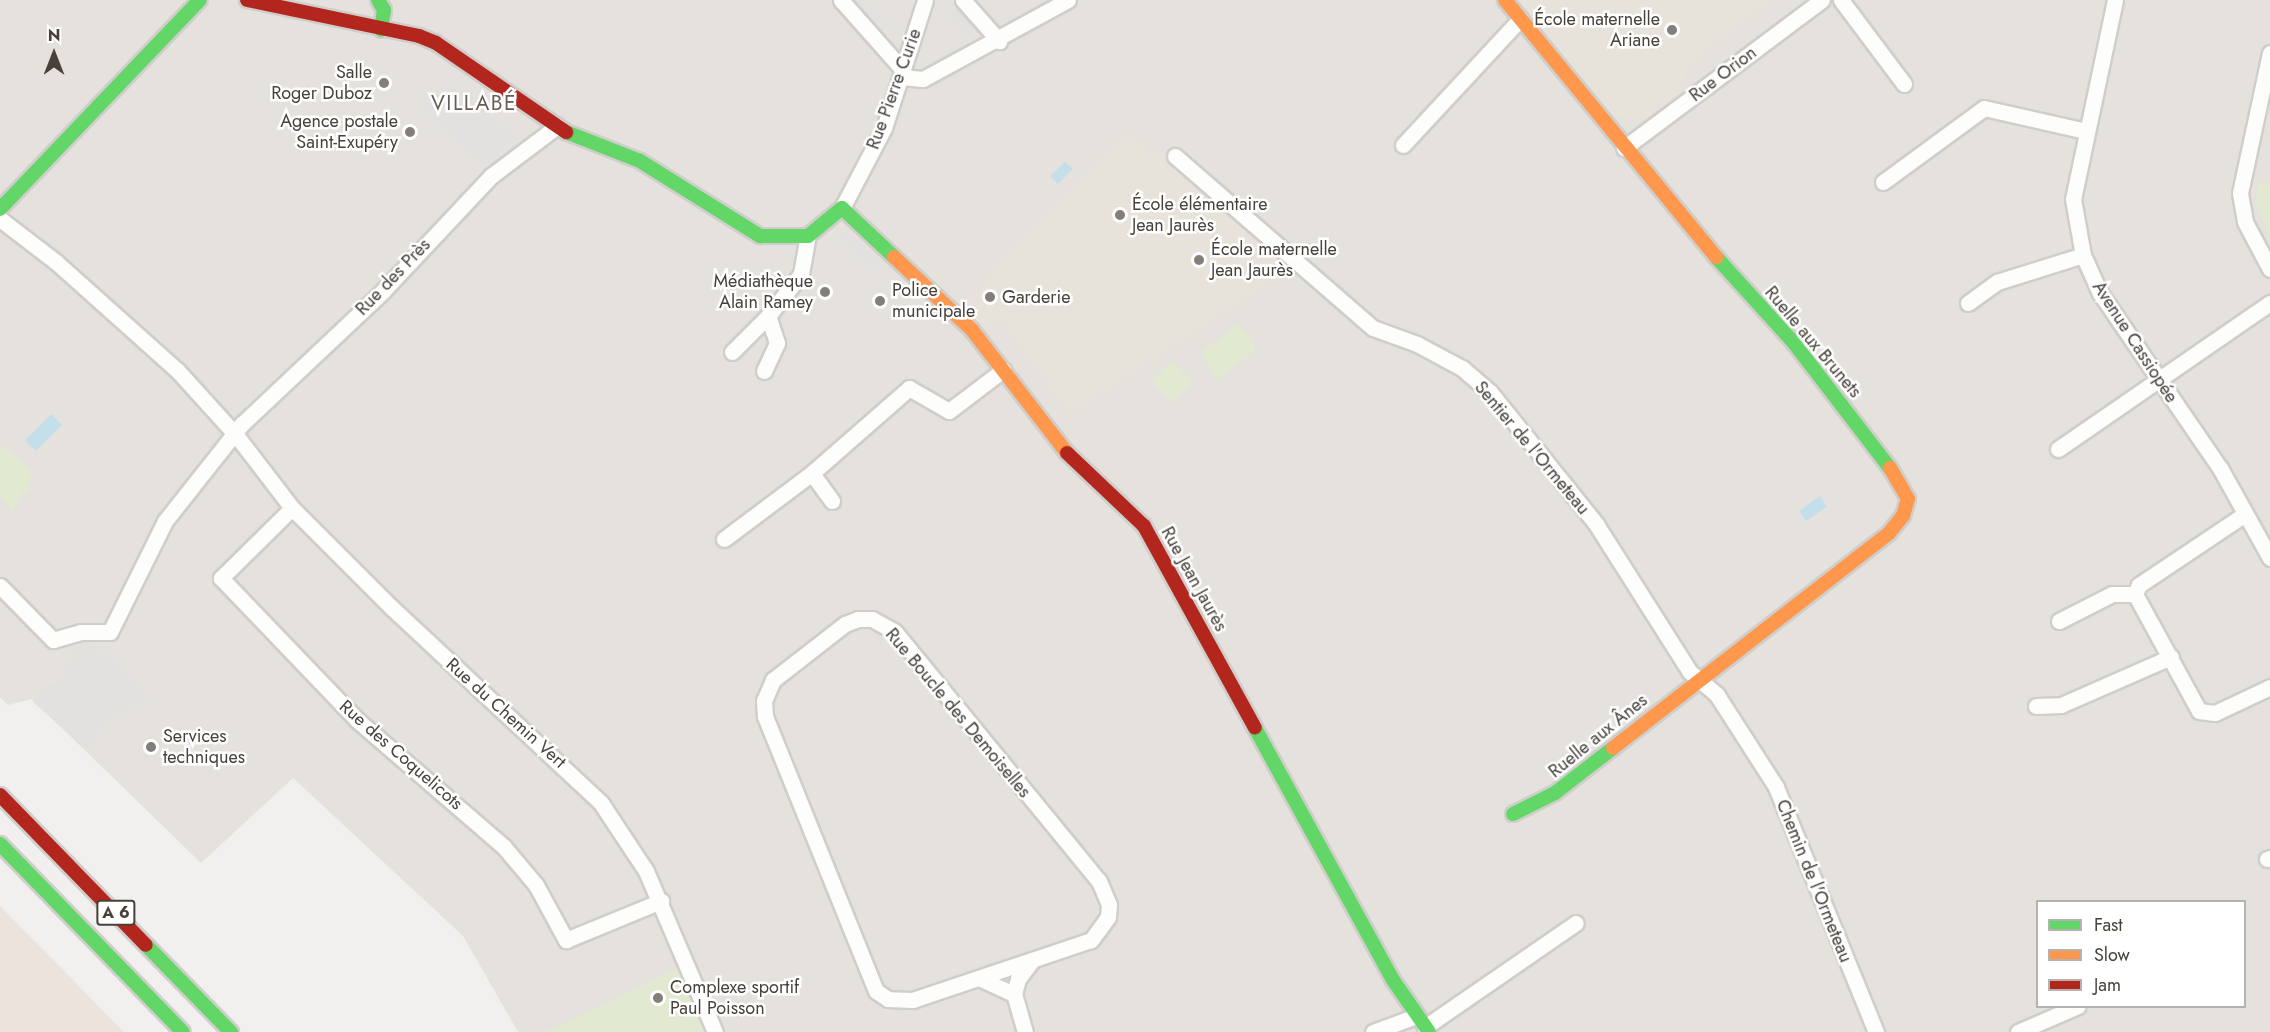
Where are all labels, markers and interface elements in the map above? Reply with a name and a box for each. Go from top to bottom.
place label: École maternelle Ariane [1534,9,1660,52]
marker: École maternelle Ariane [1665,23,1679,37]
north arrow [24,24,84,84]
text: N [48,24,60,47]
street label: Rue Pierre Curie [862,26,926,152]
street label: Rue Orion [1685,42,1761,106]
place label: Salle Roger Duboz [271,62,372,104]
marker: Salle Roger Duboz [377,76,391,90]
district label: VILLABÉ [431,90,517,116]
place label: Agence postale Saint-Exupéry [280,111,398,154]
marker: Agence postale Saint-Exupéry [403,125,417,139]
place label: École élémentaire Jean Jaurès [1132,194,1267,236]
marker: École élémentaire Jean Jaurès [1113,208,1127,222]
street label: Rue des Près [351,234,435,320]
place label: École maternelle Jean Jaurès [1211,239,1337,282]
marker: École maternelle Jean Jaurès [1192,253,1206,267]
place label: Médiathèque Alain Ramey [714,271,813,314]
street label: Avenue Cassiopée [2088,277,2182,407]
place label: Police municipale [892,280,975,322]
street label: Ruelle aux Brunets [1760,282,1866,402]
marker: Médiathèque Alain Ramey [818,285,832,299]
place label: Garderie [1002,286,1070,308]
marker: Garderie [983,290,997,304]
marker: Police municipale [873,294,887,308]
street label: Sentier de l'Ormeteau [1470,377,1594,519]
street label: Rue Jean Jaurès [1156,523,1232,635]
street label: Rue Boucle des Demoiselles [881,624,1035,802]
street label: Rue du Chemin Vert [442,653,570,773]
street label: Ruelle aux Ânes [1544,690,1652,782]
street label: Rue des Coquelicots [335,696,467,814]
place label: Services techniques [163,726,245,768]
marker: Services techniques [144,740,158,754]
street label: Chemin de l'Ormeteau [1771,796,1857,966]
road number: A 6 [95,900,137,926]
legend [2036,900,2246,1008]
text: Fast [2094,912,2123,938]
text: Slow [2094,942,2130,968]
text: Jam [2094,972,2121,998]
place label: Complexe sportif Paul Poisson [670,977,799,1020]
marker: Complexe sportif Paul Poisson [651,991,665,1005]

